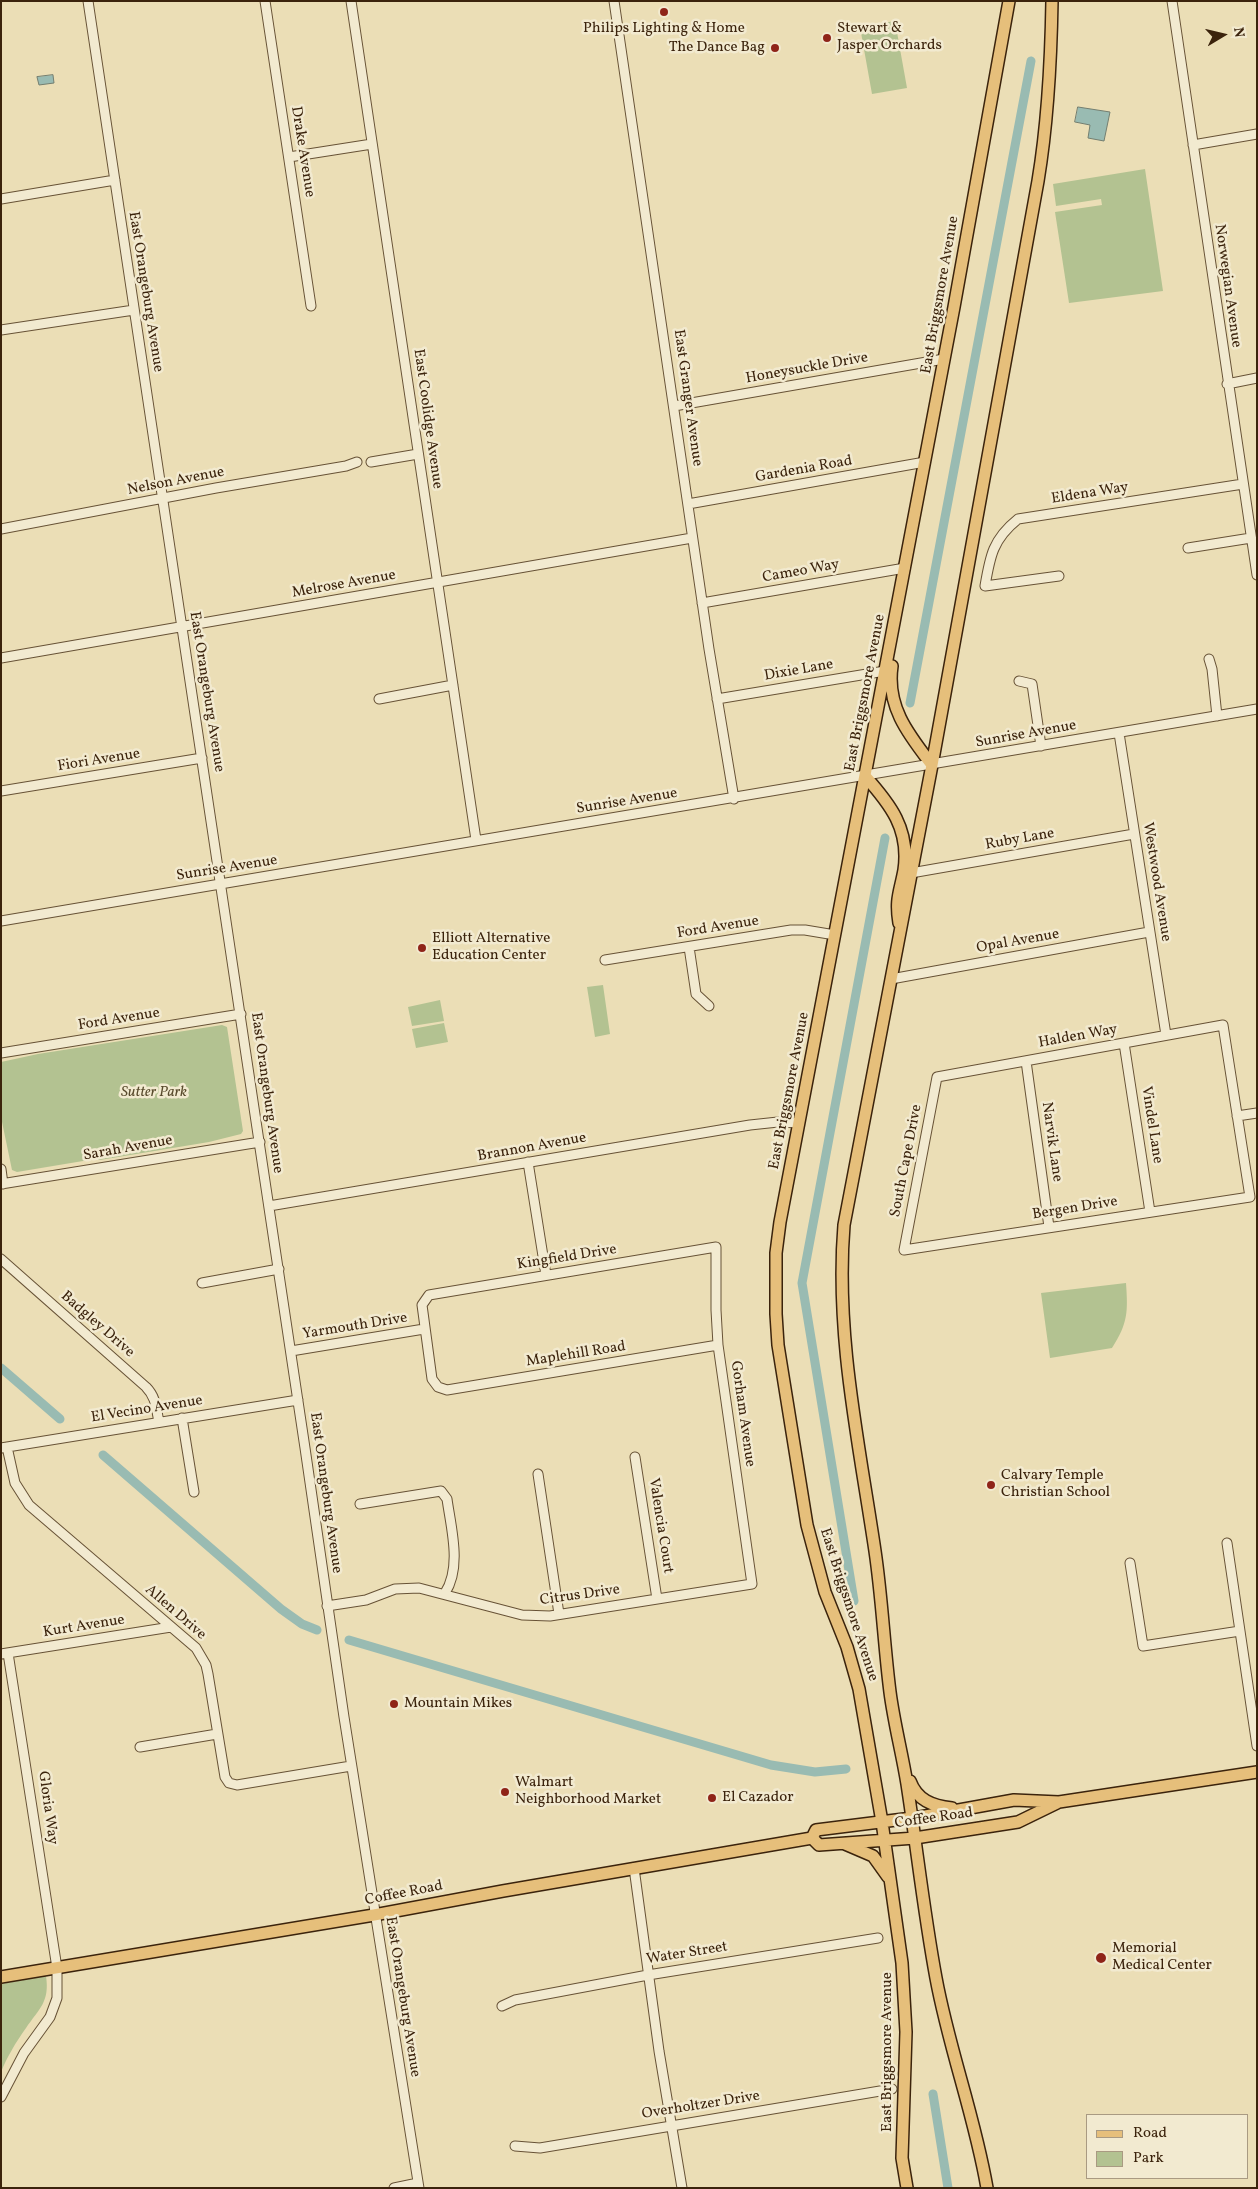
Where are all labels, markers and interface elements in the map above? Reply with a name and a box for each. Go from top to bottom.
marker: Philips Lighting & Home [658,6,670,18]
north arrow [1198,10,1248,60]
place label: Philips Lighting & Home [583,20,745,38]
place label: Stewart & Jasper Orchards [837,20,942,55]
text: N [1228,26,1248,39]
marker: Stewart & Jasper Orchards [821,32,833,44]
place label: The Dance Bag [669,39,765,57]
marker: The Dance Bag [769,42,781,54]
street label: Drake Avenue [286,105,318,199]
street label: East Orangeburg Avenue [123,210,167,374]
street label: East Briggsmore Avenue [918,215,964,375]
street label: Norwegian Avenue [1209,223,1245,349]
street label: East Granger Avenue [668,328,706,468]
street label: East Coolidge Avenue [408,348,446,490]
street label: Honeysuckle Drive [744,349,870,389]
street label: Gardenia Road [754,453,854,487]
street label: Nelson Avenue [126,464,226,500]
street label: Eldena Way [1050,479,1130,509]
street label: Cameo Way [761,556,841,588]
street label: Melrose Avenue [291,567,397,603]
street label: East Orangeburg Avenue [184,610,228,774]
street label: East Briggsmore Avenue [842,613,890,773]
street label: Dixie Lane [763,656,835,686]
street label: Sunrise Avenue [974,717,1078,753]
street label: Fiori Avenue [56,746,142,776]
street label: Sunrise Avenue [575,785,679,819]
street label: Westwood Avenue [1138,821,1174,943]
street label: Ruby Lane [984,825,1056,855]
street label: Sunrise Avenue [175,852,279,886]
street label: Ford Avenue [676,913,760,943]
street label: Opal Avenue [975,926,1061,958]
place label: Elliott Alternative Education Center [432,930,550,965]
marker: Elliott Alternative Education Center [416,942,428,954]
street label: Ford Avenue [77,1005,161,1035]
street label: East Orangeburg Avenue [246,1011,286,1175]
street label: East Briggsmore Avenue [766,1011,814,1171]
street label: Halden Way [1037,1021,1119,1053]
park label: Sutter Park [121,1084,187,1102]
street label: Vindel Lane [1136,1085,1166,1165]
street label: Narvik Lane [1036,1101,1066,1183]
street label: South Cape Drive [887,1103,927,1219]
street label: Brannon Avenue [476,1130,588,1166]
street label: Sarah Avenue [82,1132,174,1166]
street label: Bergen Drive [1031,1193,1119,1225]
street label: Kingfield Drive [516,1241,618,1275]
street label: Badgley Drive [56,1288,138,1362]
street label: Yarmouth Drive [301,1310,409,1344]
street label: Maplehill Road [525,1338,627,1372]
street label: Gorham Avenue [726,1360,758,1468]
street label: El Vecino Avenue [90,1392,204,1428]
street label: East Orangeburg Avenue [305,1411,345,1575]
place label: Calvary Temple Christian School [1001,1467,1110,1502]
street label: Valencia Court [644,1477,676,1575]
marker: Calvary Temple Christian School [985,1479,997,1491]
street label: East Briggsmore Avenue [815,1526,881,1684]
street label: Citrus Drive [539,1581,621,1611]
street label: Allen Drive [141,1582,209,1644]
street label: Kurt Avenue [42,1612,126,1642]
place label: Mountain Mikes [404,1695,512,1713]
marker: Mountain Mikes [388,1698,400,1710]
street label: Gloria Way [33,1770,61,1846]
place label: Walmart Neighborhood Market [515,1774,661,1809]
marker: Walmart Neighborhood Market [499,1786,511,1798]
place label: El Cazador [722,1789,793,1807]
marker: El Cazador [706,1792,718,1804]
street label: Coffee Road [894,1805,974,1833]
street label: Coffee Road [364,1878,444,1910]
street label: East Orangeburg Avenue [380,1915,424,2079]
street label: Water Street [645,1939,729,1969]
place label: Memorial Medical Center [1112,1940,1212,1975]
marker: Memorial Medical Center [1094,1951,1108,1965]
street label: East Briggsmore Avenue [879,1972,897,2132]
street label: Overholtzer Drive [641,2088,761,2124]
legend [1086,2114,1248,2179]
text: Road [1133,2123,1167,2144]
text: Park [1133,2148,1164,2169]

